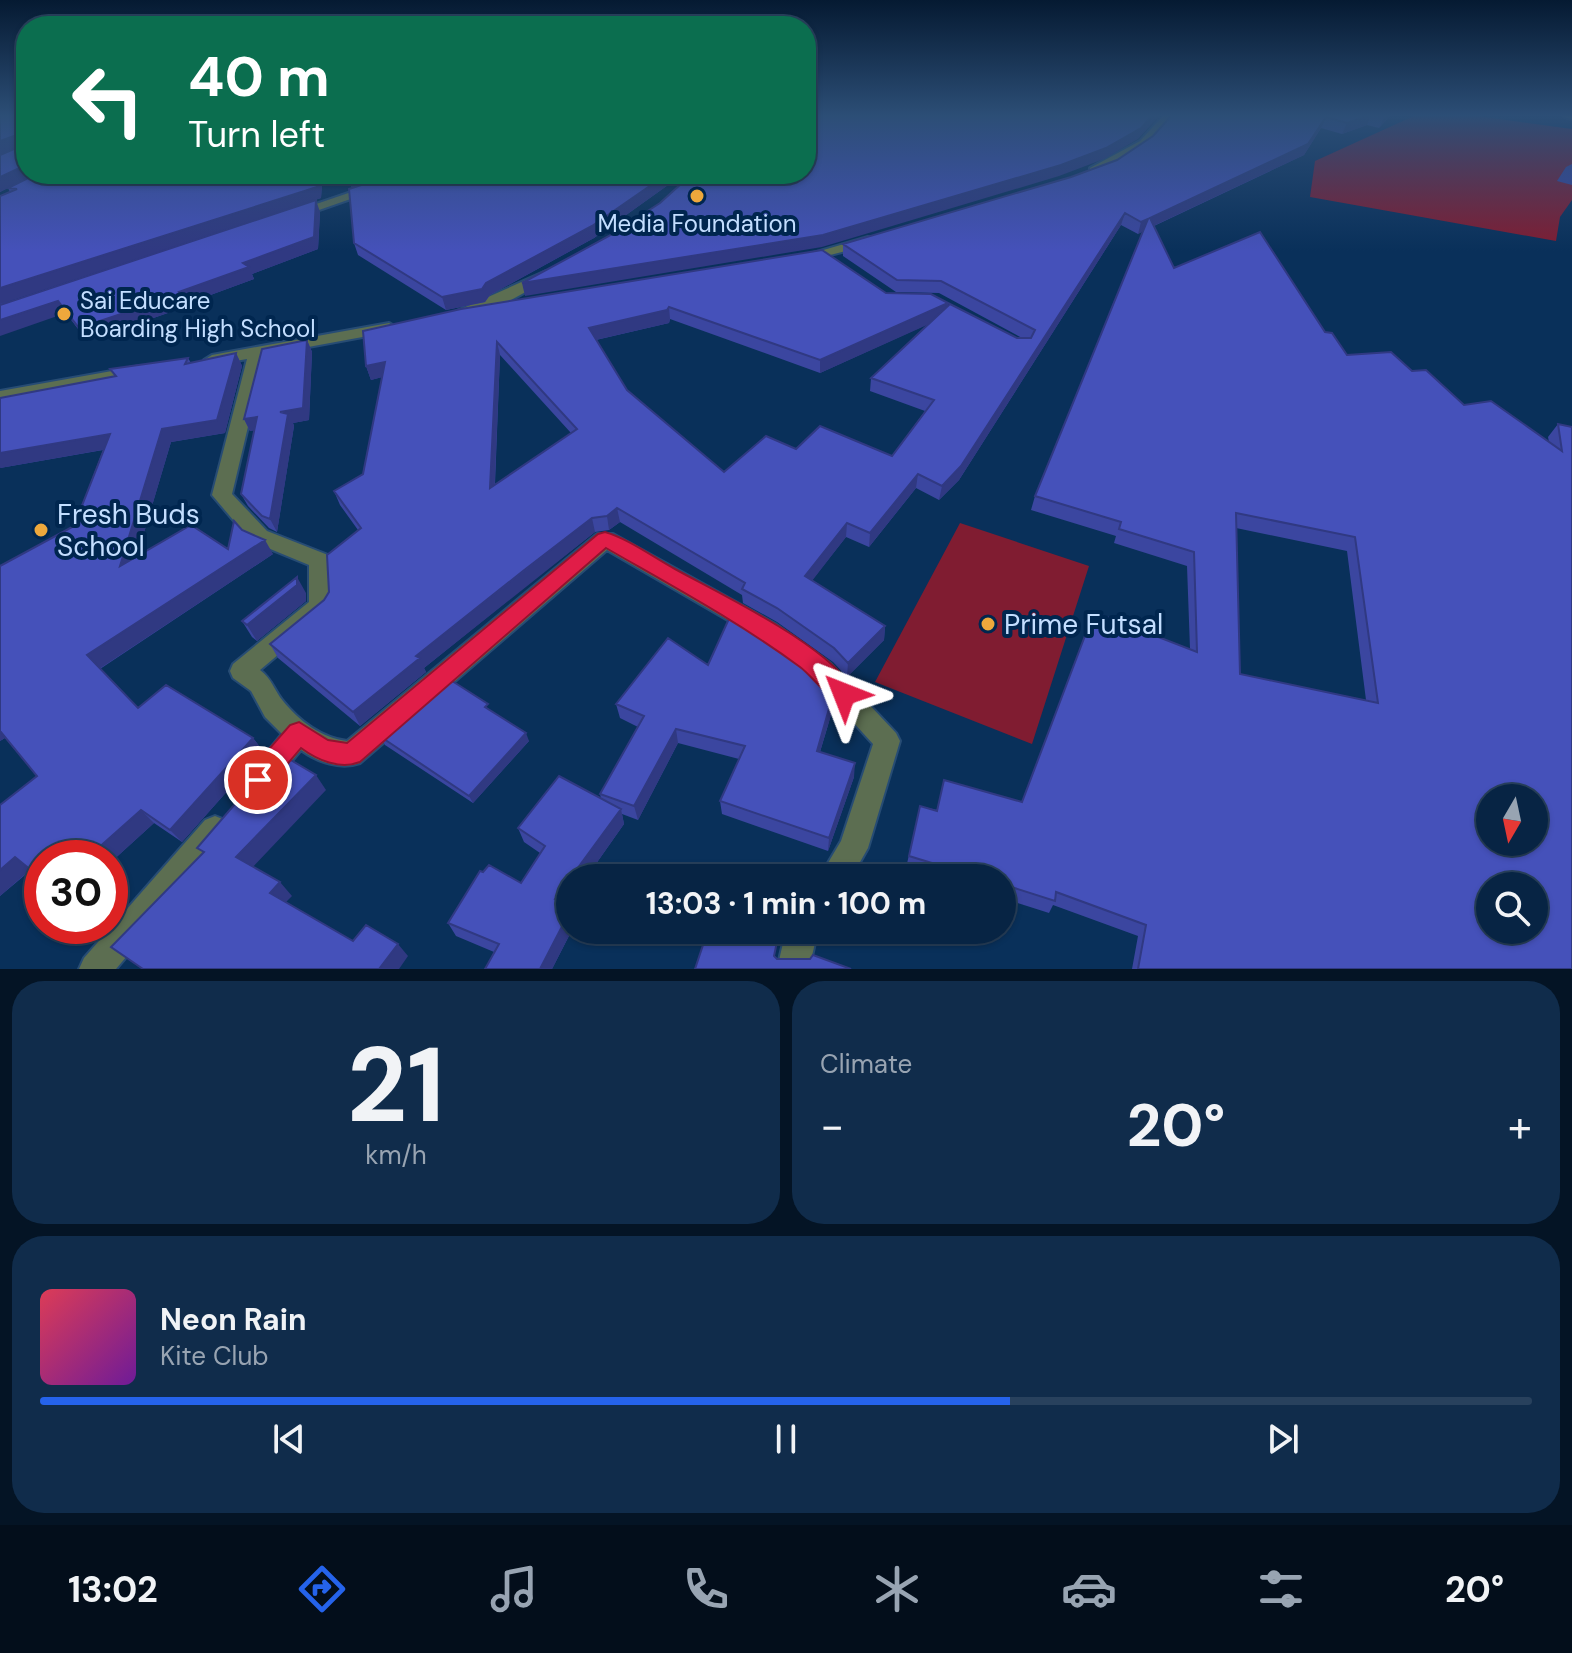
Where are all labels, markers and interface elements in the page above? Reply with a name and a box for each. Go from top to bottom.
text: 40 m [188,40,330,113]
icon: left [56,48,160,152]
text: Turn left [188,111,325,158]
marker: Media Foundation [688,187,706,205]
place label: Media Foundation [597,208,797,239]
place label: Sai Educare Boarding High School [80,285,316,344]
marker: Sai Educare Boarding High School [55,305,73,323]
place label: Fresh Buds School [57,496,200,565]
marker: Fresh Buds School [32,521,50,539]
place label: Prime Futsal [1004,606,1163,643]
marker: Prime Futsal [979,615,997,633]
position arrow [802,652,886,736]
pin [224,746,292,814]
icon: arrive [236,758,280,802]
north arrow [1476,784,1548,856]
map controls [1476,784,1548,944]
speed limit sign: 30 [24,840,128,944]
button: search [1476,872,1548,944]
text: 13:03 · 1 min · 100 m [646,884,926,923]
text: 21 [347,1018,445,1153]
text: Climate [820,1047,912,1081]
text: 20° [1127,1086,1225,1165]
text: − [820,1097,844,1155]
text: + [1508,1097,1532,1155]
text: km/h [365,1138,427,1172]
text: Neon Rain [160,1300,306,1339]
text: Kite Club [160,1339,269,1373]
icon: previous [267,1417,311,1461]
icon: pause [764,1417,808,1461]
icon: next [1261,1417,1305,1461]
icon: directions [294,1561,350,1617]
icon: music [486,1561,542,1617]
icon: phone [678,1561,734,1617]
icon: climate [869,1561,925,1617]
icon: car [1061,1561,1117,1617]
icon: filters [1253,1561,1309,1617]
text: 13:02 [68,1566,158,1613]
text: 20° [1445,1566,1504,1613]

